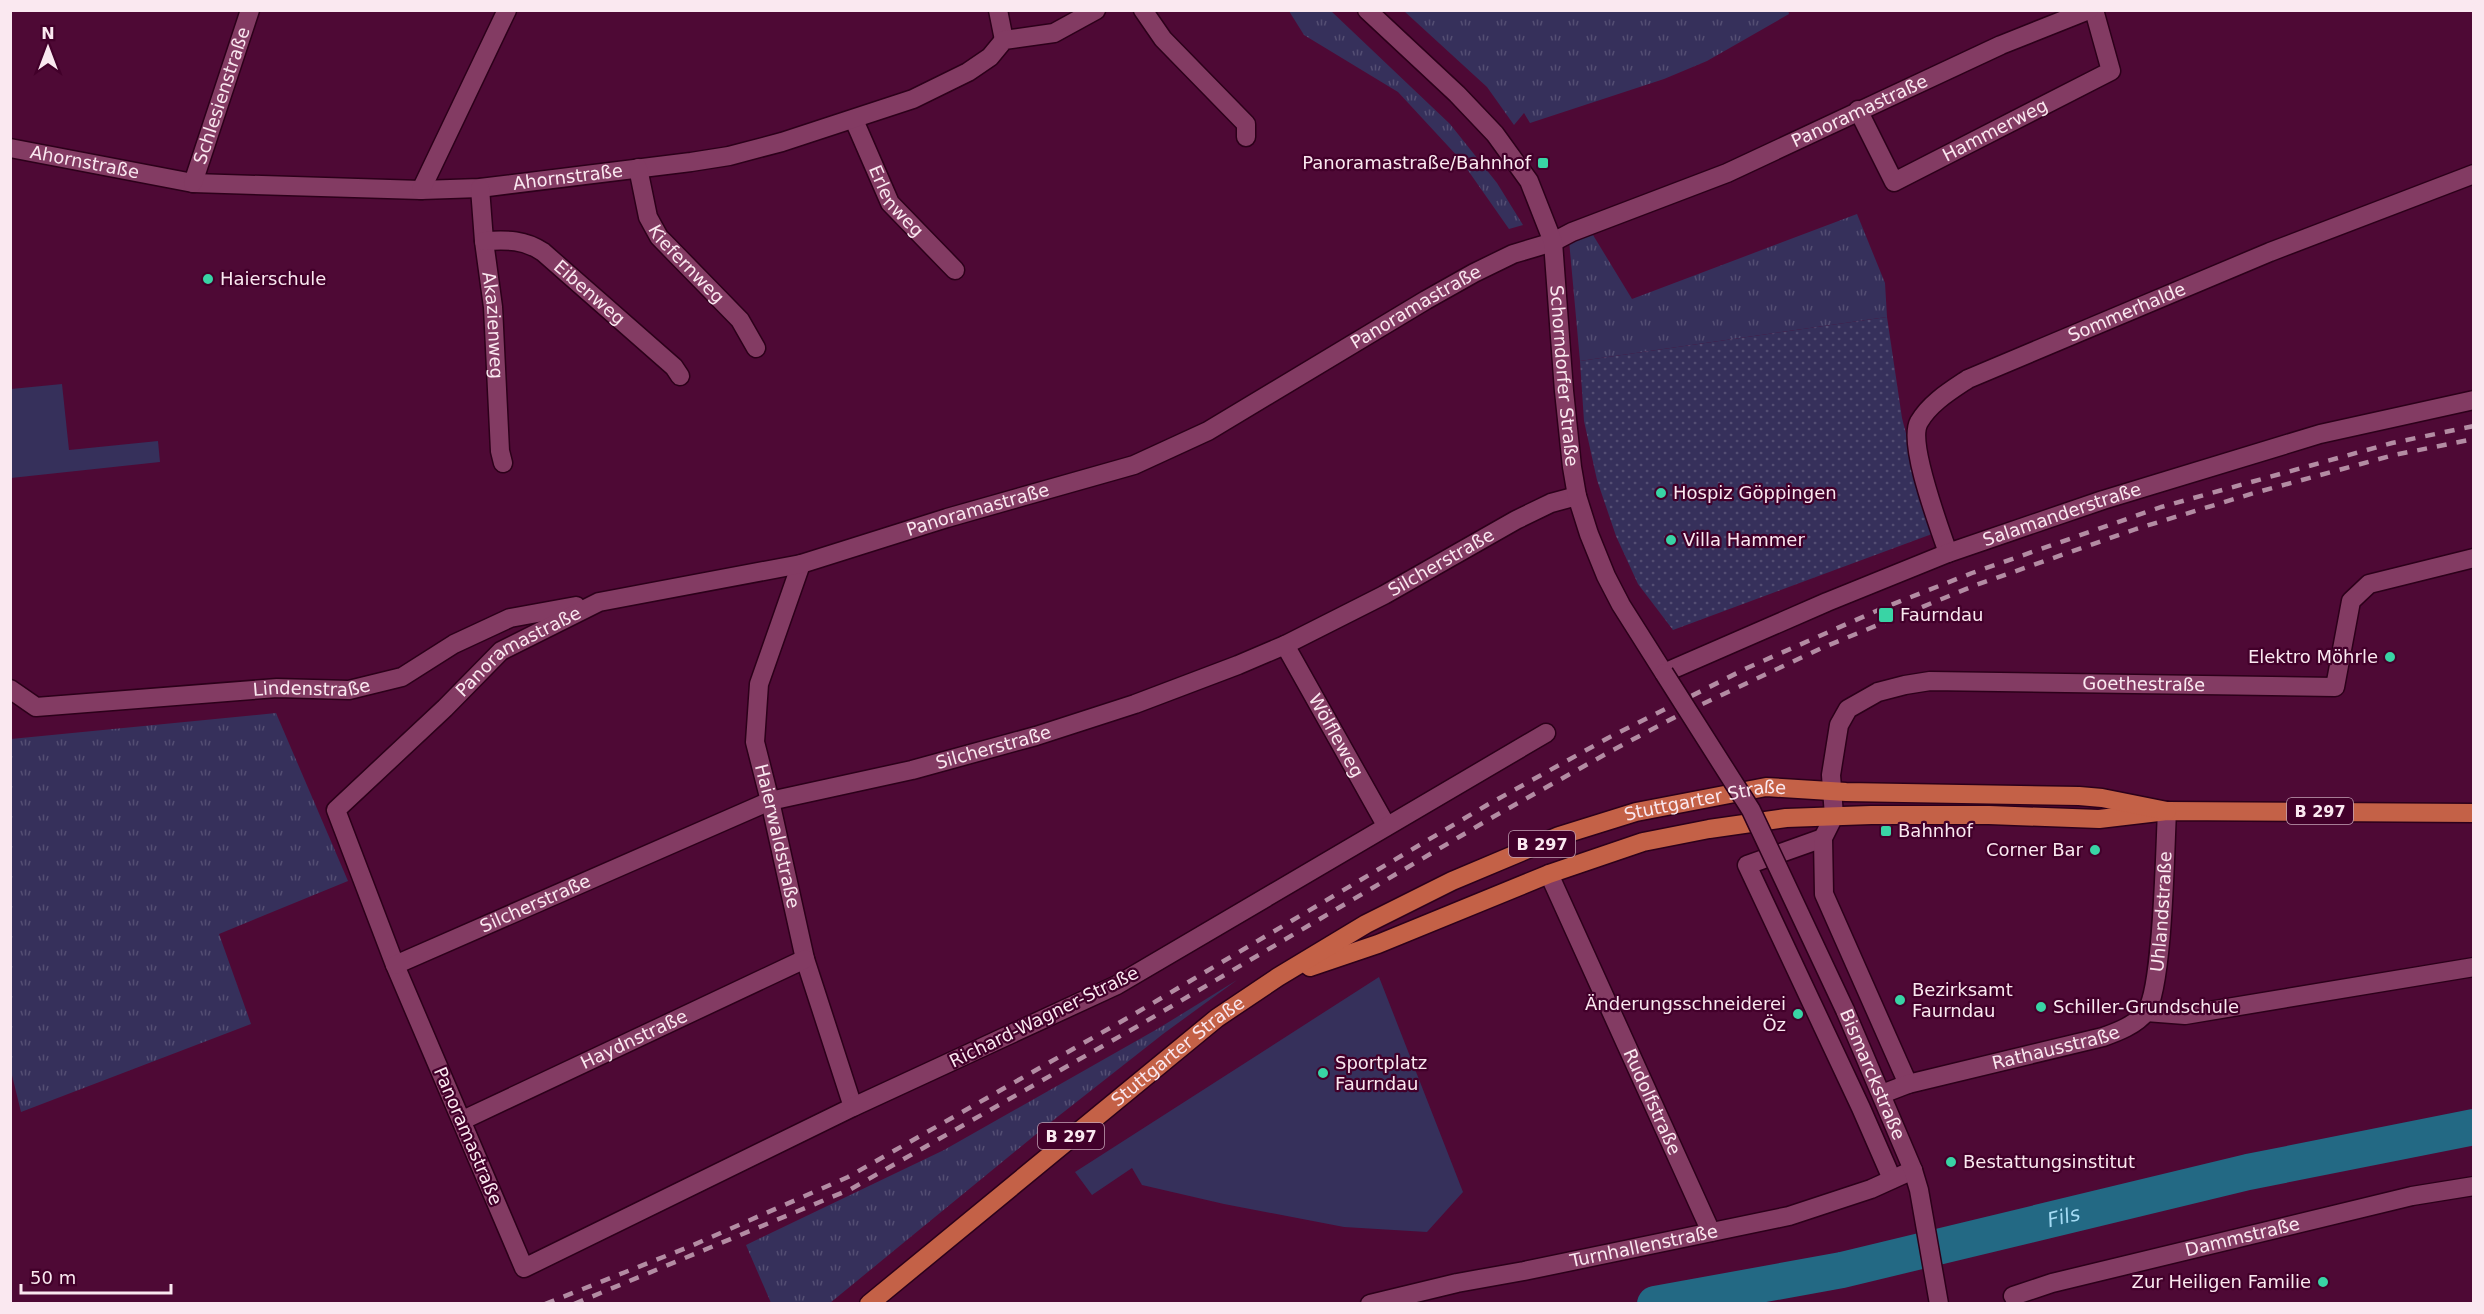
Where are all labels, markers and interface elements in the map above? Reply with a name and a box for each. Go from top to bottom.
north arrow [18,18,78,78]
text: N [41,24,55,43]
street label: Schlesienstraße [189,24,254,167]
street label: Panoramastraße [1788,70,1931,151]
street label: Hammerweg [1939,94,2051,165]
street label: Ahornstraße [28,141,141,182]
place label: Panoramastraße/Bahnhof [1302,152,1532,173]
marker: Panoramastraße/Bahnhof [1536,156,1550,170]
street label: Ahornstraße [512,159,624,194]
street label: Erlenweg [865,162,928,241]
street label: Kiefernweg [644,221,729,307]
street label: Eibenweg [550,256,630,329]
street label: Panoramastraße [1346,260,1484,353]
place label: Haierschule [220,268,326,289]
street label: Akazienweg [478,270,507,379]
marker: Haierschule [201,272,215,286]
street label: Sommerhalde [2065,278,2189,346]
street label: Schorndorfer Straße [1546,284,1583,467]
street label: Salamanderstraße [1980,478,2144,550]
street label: Panoramastraße [904,479,1051,540]
place label: Hospiz Göppingen [1673,482,1837,503]
marker: Hospiz Göppingen [1654,486,1668,500]
street label: Silcherstraße [1384,524,1498,601]
place label: Villa Hammer [1683,529,1805,550]
marker: Villa Hammer [1664,533,1678,547]
street label: Panoramastraße [451,602,584,701]
place label: Faurndau [1900,604,1984,625]
marker: Faurndau [1877,606,1895,624]
place label: Elektro Möhrle [2248,646,2378,667]
marker: Elektro Möhrle [2383,650,2397,664]
street label: Goethestraße [2082,672,2205,695]
street label: Lindenstraße [252,674,372,700]
street label: Wölfleweg [1305,690,1368,781]
street label: Silcherstraße [933,721,1053,773]
street label: Haierwaldstraße [751,762,804,910]
street label: Stuttgarter Straße [1621,776,1787,825]
road number: B 297 [2287,798,2353,824]
place label: Bahnhof [1898,820,1974,841]
marker: Bahnhof [1879,824,1893,838]
road number: B 297 [1509,831,1575,857]
place label: Corner Bar [1986,839,2084,860]
marker: Corner Bar [2088,843,2102,857]
street label: Uhlandstraße [2146,851,2175,973]
street label: Silcherstraße [476,870,594,937]
street label: Richard-Wagner-Straße [946,962,1142,1072]
place label: Bezirksamt Faurndau [1912,979,2013,1021]
street label: Stuttgarter Straße [1107,992,1248,1111]
place label: Änderungsschneiderei Öz [1585,993,1786,1035]
marker: Bezirksamt Faurndau [1893,993,1907,1007]
place label: Schiller-Grundschule [2053,996,2239,1017]
marker: Schiller-Grundschule [2034,1000,2048,1014]
street label: Haydnstraße [577,1005,690,1073]
street label: Bismarckstraße [1836,1006,1910,1143]
marker: Änderungsschneiderei Öz [1791,1007,1805,1021]
street label: Rathausstraße [1990,1021,2123,1073]
street label: Rudolfstraße [1619,1045,1686,1158]
place label: Sportplatz Faurndau [1335,1052,1427,1094]
street label: Panoramastraße [430,1064,507,1208]
marker: Sportplatz Faurndau [1316,1066,1330,1080]
road number: B 297 [1038,1123,1104,1149]
place label: Bestattungsinstitut [1963,1151,2135,1172]
marker: Bestattungsinstitut [1944,1155,1958,1169]
water label: Fils [2045,1201,2082,1232]
street label: Dammstraße [2183,1213,2302,1260]
street label: Turnhallenstraße [1567,1220,1720,1271]
scale bar [21,1257,171,1295]
text: 50 m [30,1267,76,1288]
place label: Zur Heiligen Familie [2132,1271,2311,1292]
marker: Zur Heiligen Familie [2316,1275,2330,1289]

